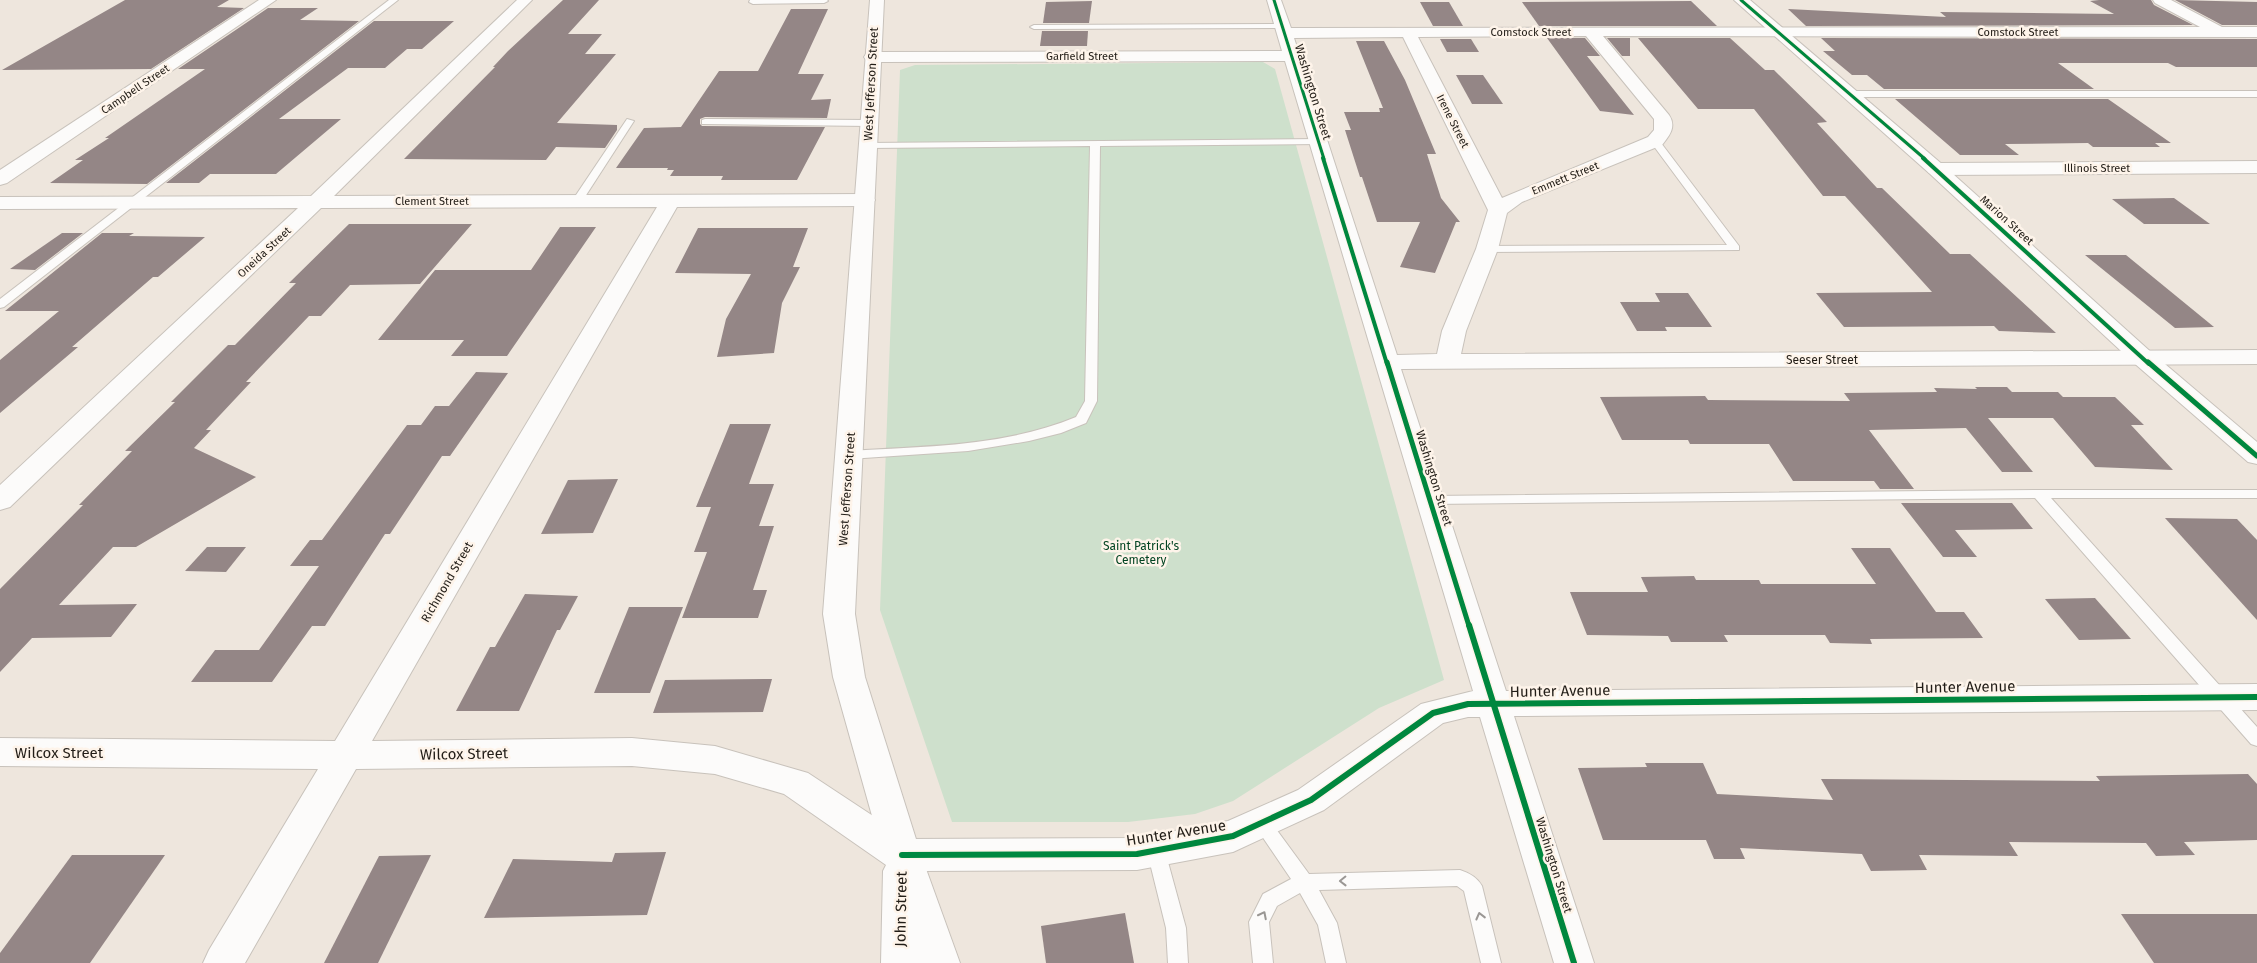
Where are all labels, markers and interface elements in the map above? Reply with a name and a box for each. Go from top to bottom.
street label: West Jefferson Street [861,26,881,141]
street label: Comstock Street [1491,26,1571,39]
street label: Comstock Street [1978,26,2058,39]
street label: Washington Street [1292,43,1334,142]
street label: Garfield Street [1046,50,1118,63]
street label: Campbell Street [99,62,172,117]
street label: Irene Street [1434,92,1472,150]
street label: Emmett Street [1530,159,1601,198]
street label: Illinois Street [2064,162,2130,175]
street label: Marion Street [1977,193,2036,248]
street label: Clement Street [395,195,469,208]
street label: Oneida Street [235,224,294,280]
street label: Seeser Street [1786,353,1859,367]
street label: Washington Street [1413,429,1455,528]
street label: West Jefferson Street [836,431,858,546]
street label: Richmond Street [418,539,476,625]
park label: Saint Patrick's Cemetery [1103,539,1179,567]
street label: Hunter Avenue [1915,677,2015,697]
street label: Hunter Avenue [1510,681,1610,701]
street label: Wilcox Street [15,744,104,762]
street label: Wilcox Street [420,744,509,764]
street label: Hunter Avenue [1125,816,1227,850]
street label: Washington Street [1533,816,1575,915]
street label: John Street [891,870,911,947]
one-way arrow [1338,876,1346,887]
one-way arrow [1475,911,1486,920]
one-way arrow [1256,912,1266,921]

